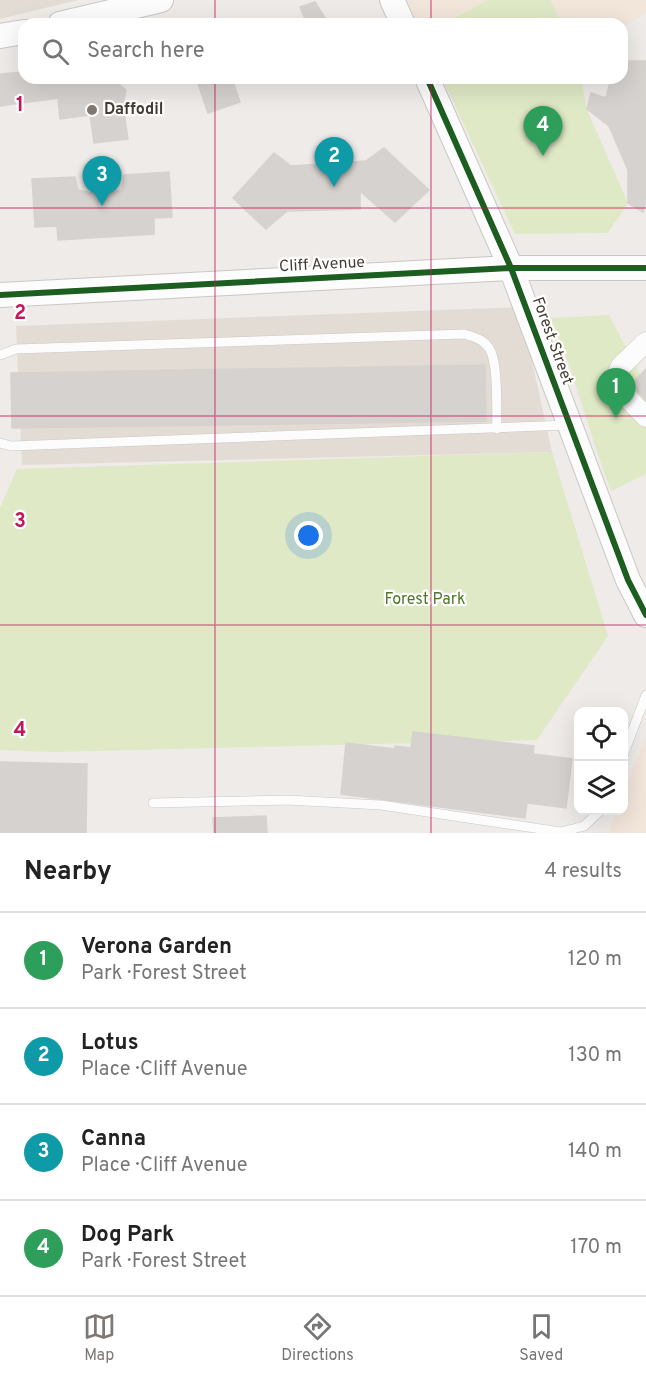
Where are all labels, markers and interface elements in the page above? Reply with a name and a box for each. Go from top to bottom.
search box [18,18,628,84]
icon: search [39,35,72,68]
text: Search here [87,38,205,65]
text: 1 [16,93,24,119]
place label: Daffodil [104,100,163,120]
marker: Daffodil [85,103,99,117]
pin: 4 [524,106,562,156]
pin: 2 [314,138,354,187]
pin: 3 [82,156,122,206]
street label: Cliff Avenue [279,253,365,277]
street label: Forest Street [527,294,577,388]
text: 2 [14,301,26,327]
pin: 1 [596,368,636,418]
text: 3 [14,509,26,535]
your location [294,521,323,550]
park label: Forest Park [384,590,466,610]
map controls [574,707,628,815]
button: locate [574,707,628,761]
text: 4 [14,718,26,744]
button: layers [574,761,628,815]
text: Nearby [24,856,112,889]
text: 4 results [545,859,622,885]
text: Verona Garden [81,934,232,961]
text: 1 [40,947,48,973]
text: 120 m [568,947,622,973]
text: Park · Forest Street [81,961,247,987]
text: Lotus [81,1030,138,1057]
text: 2 [37,1043,50,1069]
text: 130 m [568,1043,622,1069]
text: Place · Cliff Avenue [81,1057,247,1083]
text: Canna [81,1126,146,1153]
text: 3 [38,1139,50,1165]
text: 140 m [568,1139,622,1165]
text: Place · Cliff Avenue [81,1153,247,1179]
text: Dog Park [81,1222,174,1249]
text: 4 [37,1235,50,1261]
text: 170 m [570,1235,622,1261]
text: Park · Forest Street [81,1249,247,1275]
tab: Map [83,1310,116,1366]
tab: Directions [281,1310,354,1366]
tab: Saved [519,1310,563,1366]

